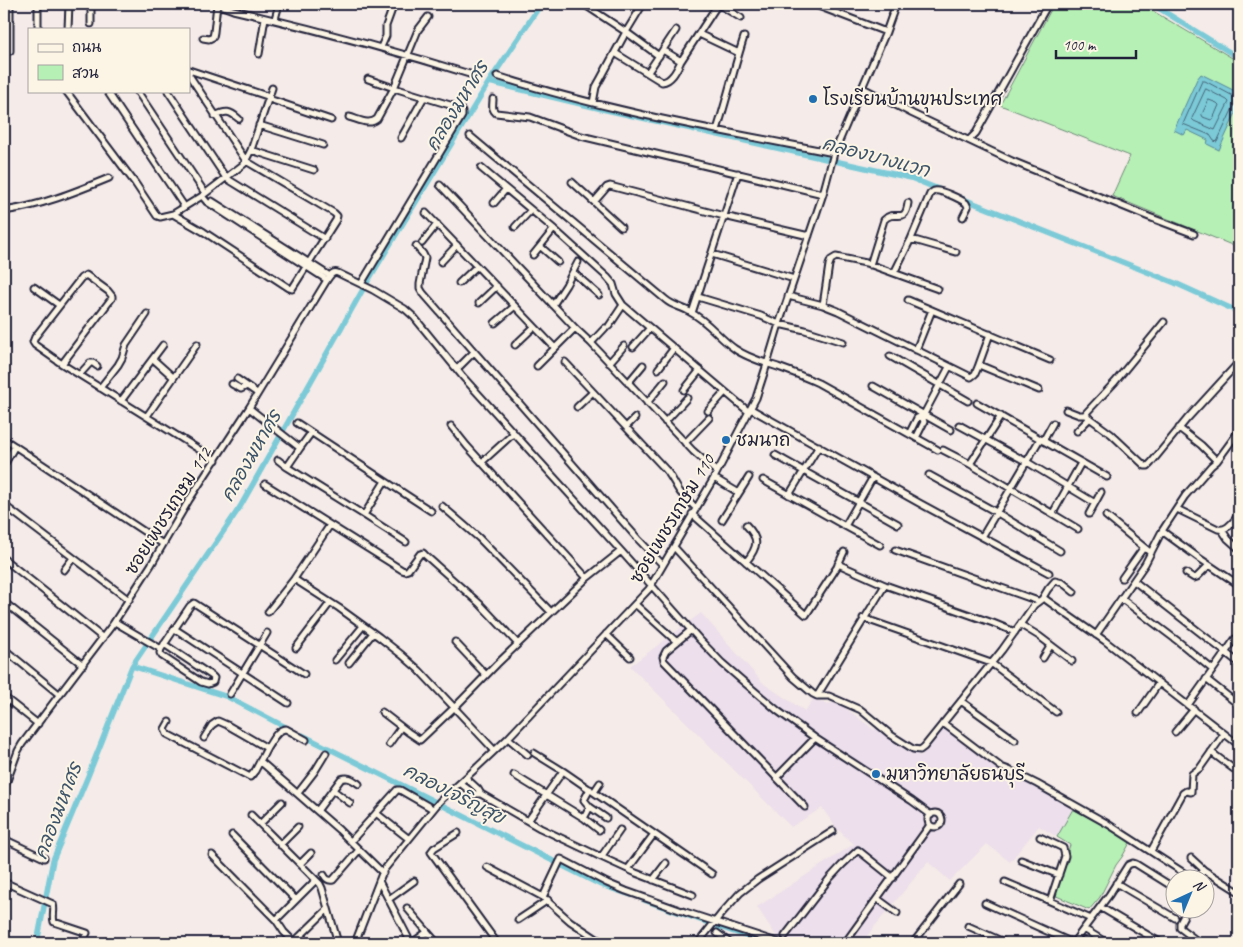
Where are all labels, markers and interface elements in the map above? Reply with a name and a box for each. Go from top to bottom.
legend [28,28,190,92]
scale bar [1056,28,1136,60]
text: 100 m [1063,36,1097,55]
text: ถนน [72,38,101,57]
water label: คลองมหาศร [420,55,495,155]
text: สวน [72,64,99,83]
place label: โรงเรียนบ้านขุนประเทศ [823,86,1004,113]
marker: โรงเรียนบ้านขุนประเทศ [807,93,819,105]
water label: คลองบางแวก [820,131,934,183]
water label: คลองมหาศร [215,404,288,506]
place label: ชมนาถ [736,429,790,451]
marker: ชมนาถ [720,434,732,446]
street label: ซอยเพชรเกษม 112 [120,442,217,579]
street label: ซอยเพชรเกษม 110 [625,449,720,587]
water label: คลองมหาศร [29,758,88,863]
water label: คลองเจริญสุข [398,758,510,832]
place label: มหาวิทยาลัยธนบุรี [886,762,1025,788]
marker: มหาวิทยาลัยธนบุรี [870,768,882,780]
north arrow [1166,870,1216,920]
text: N [1190,876,1209,896]

